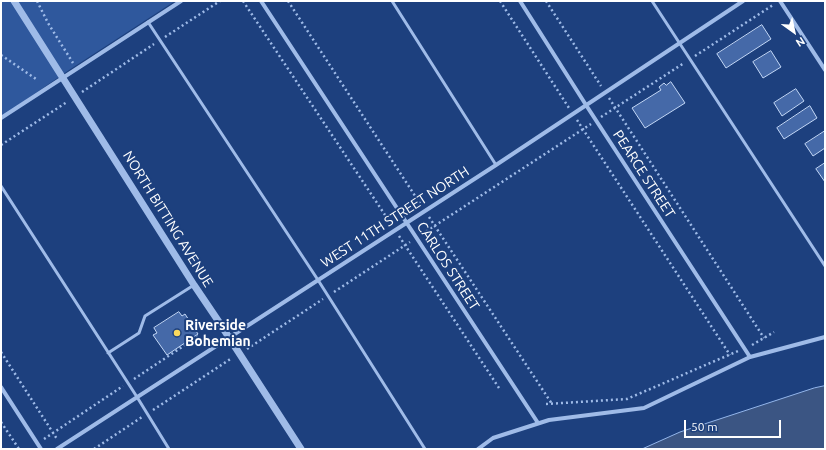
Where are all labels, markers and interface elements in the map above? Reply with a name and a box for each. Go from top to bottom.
north arrow [774,12,814,52]
text: N [794,35,807,49]
street label: PEARCE STREET [609,127,679,221]
street label: NORTH BITTING AVENUE [119,148,217,290]
street label: WEST 11TH STREET NORTH [318,163,472,271]
street label: CARLOS STREET [413,219,483,313]
place label: Riverside Bohemian [185,317,251,350]
marker: Riverside Bohemian [172,328,182,338]
scale bar [686,412,783,438]
text: 50 m [691,420,718,433]

